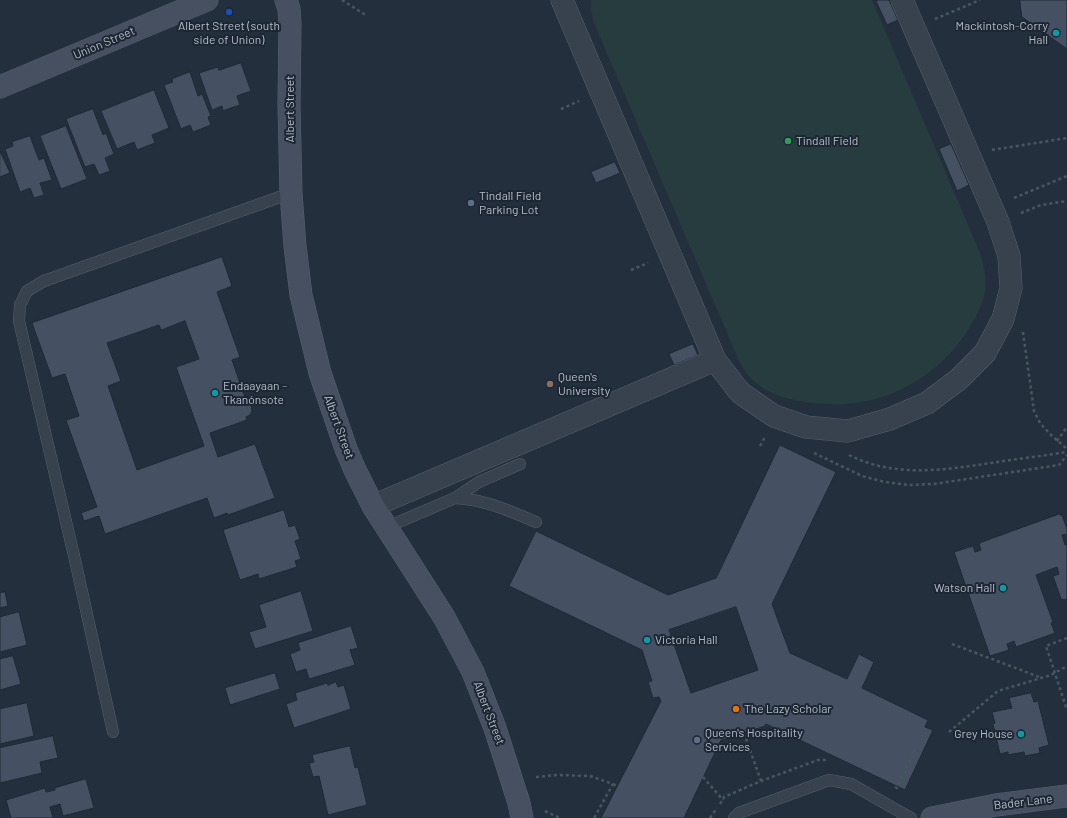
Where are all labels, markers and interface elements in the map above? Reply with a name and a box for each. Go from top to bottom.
marker: Albert Street (south side of Union) [224,7,234,17]
place label: Albert Street (south side of Union) [178,19,280,47]
place label: Mackintosh-Corry Hall [955,19,1048,47]
street label: Union Street [71,24,137,62]
marker: Mackintosh-Corry Hall [1051,28,1061,38]
street label: Albert Street [283,76,297,142]
place label: Tindall Field [796,134,858,148]
marker: Tindall Field [783,136,793,146]
place label: Tindall Field Parking Lot [479,189,541,217]
marker: Tindall Field Parking Lot [466,198,476,208]
place label: Queen's University [558,370,610,398]
place label: Endaayaan – Tkanónsote [223,379,287,407]
marker: Queen's University [545,379,555,389]
marker: Endaayaan – Tkanónsote [210,388,220,398]
street label: Albert Street [321,393,357,461]
place label: Watson Hall [934,581,995,595]
marker: Watson Hall [998,583,1008,593]
place label: Victoria Hall [655,633,718,647]
marker: Victoria Hall [642,635,652,645]
street label: Albert Street [470,679,508,747]
place label: The Lazy Scholar [744,702,832,716]
marker: The Lazy Scholar [731,704,741,714]
place label: Queen's Hospitality Services [705,726,803,754]
place label: Grey House [954,727,1013,741]
marker: Grey House [1016,729,1026,739]
marker: Queen's Hospitality Services [692,735,702,745]
street label: Bader Lane [993,791,1053,813]

